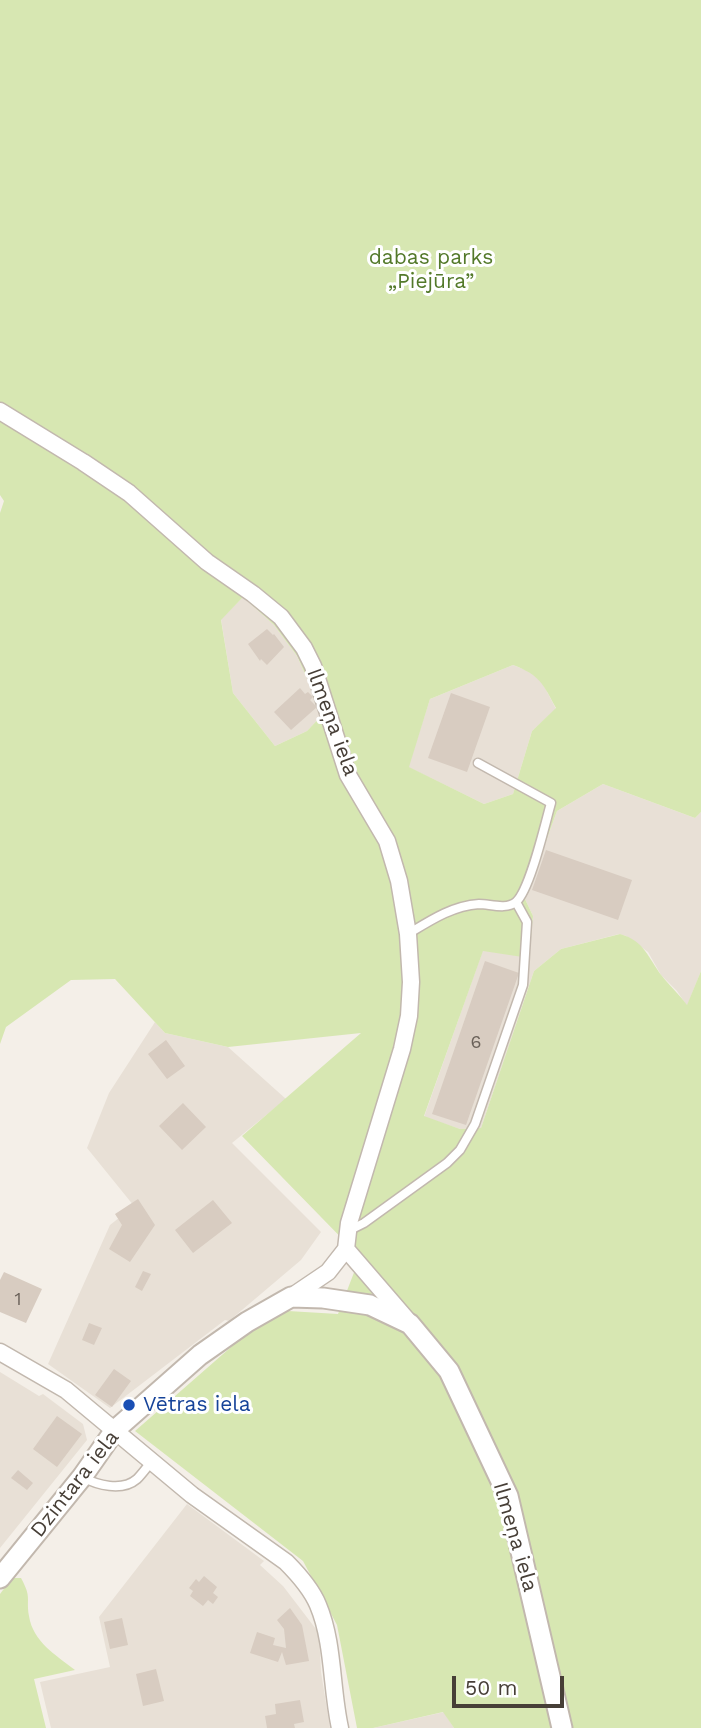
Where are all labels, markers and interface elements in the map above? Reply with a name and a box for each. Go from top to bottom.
park label: dabas parks „Piejūra” [369,245,493,295]
street label: Ilmeņa iela [301,665,363,779]
house number: 6 [471,1032,481,1054]
house number: 1 [14,1289,22,1311]
place label: Vētras iela [143,1392,251,1418]
marker: Vētras iela [121,1397,137,1413]
street label: Dzintara iela [25,1426,125,1542]
street label: Ilmeņa iela [487,1479,543,1595]
scale bar [456,1662,568,1706]
text: 50 m [465,1675,517,1700]

